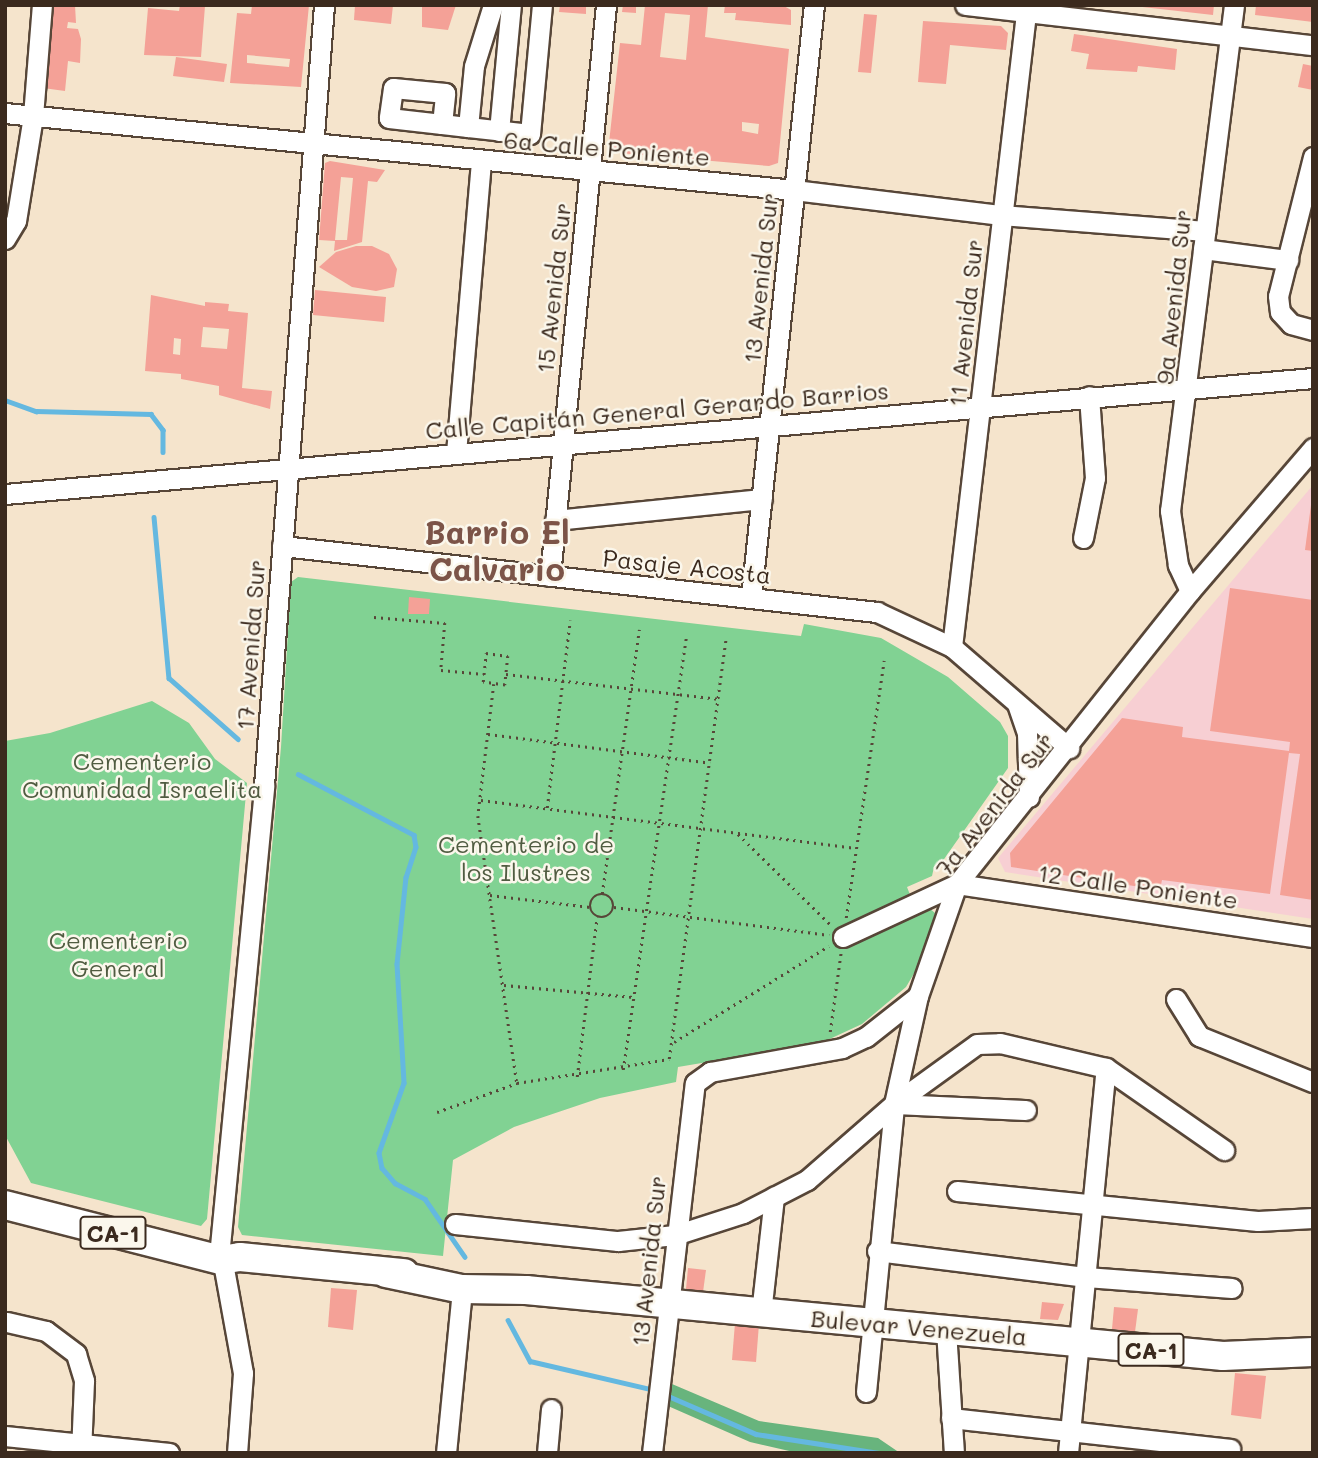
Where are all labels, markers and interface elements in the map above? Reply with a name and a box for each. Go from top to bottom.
street label: 6a Calle Poniente [503,125,711,171]
street label: 13 Avenida Sur [737,191,783,365]
street label: 15 Avenida Sur [530,201,576,375]
street label: 9a Avenida Sur [1149,208,1197,386]
street label: 11 Avenida Sur [942,238,988,408]
street label: Calle Capitán General Gerardo Barrios [424,375,890,445]
district label: Barrio El Calvario [424,513,570,588]
street label: Pasaje Acosta [601,543,773,589]
street label: 17 Avenida Sur [230,559,270,731]
street label: 7a Avenida Sur [929,726,1059,882]
park label: Cementerio Comunidad Israelita [22,747,262,803]
park label: Cementerio de los Ilustres [438,830,614,886]
street label: 12 Calle Poniente [1036,858,1240,914]
park label: Cementerio General [49,926,187,982]
street label: 13 Avenida Sur [625,1174,671,1348]
road number: CA-1 [78,1214,148,1252]
street label: Bulevar Venezuela [810,1303,1028,1351]
road number: CA-1 [1116,1330,1186,1370]

